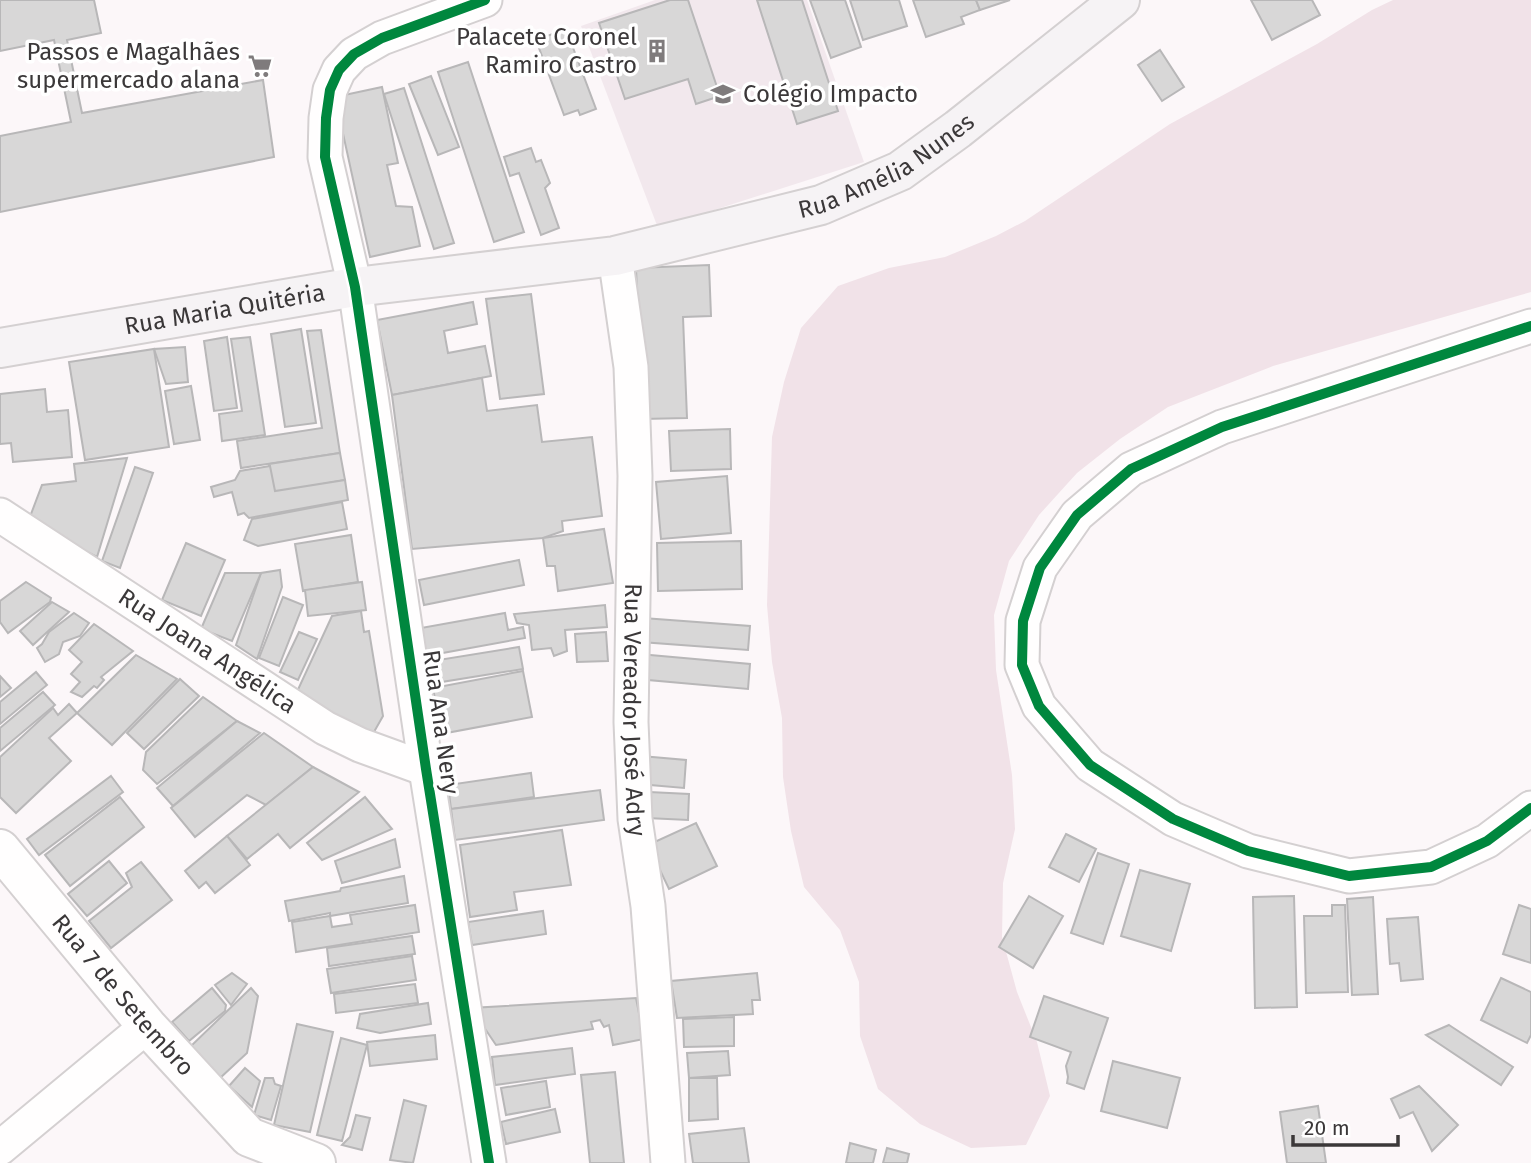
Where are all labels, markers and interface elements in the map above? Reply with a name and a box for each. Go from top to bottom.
place label: Palacete Coronel Ramiro Castro [456,23,637,79]
building icon: Palacete Coronel Ramiro Castro [643,37,671,65]
place label: Passos e Magalhães supermercado alana [17,38,240,94]
supermarket icon: Passos e Magalhães supermercado alana [246,52,274,80]
school or university icon: Colégio Impacto [709,80,737,108]
place label: Colégio Impacto [743,80,918,108]
street label: Rua Amélia Nunes [795,108,980,224]
street label: Rua Maria Quitéria [122,278,327,340]
street label: Rua Joana Angélica [113,583,302,719]
street label: Rua Vereador José Adry [617,583,651,838]
street label: Rua Ana Nery [417,648,465,796]
street label: Rua 7 de Setembro [46,909,200,1082]
scale bar [1293,1104,1398,1148]
text: 20 m [1304,1115,1350,1141]

